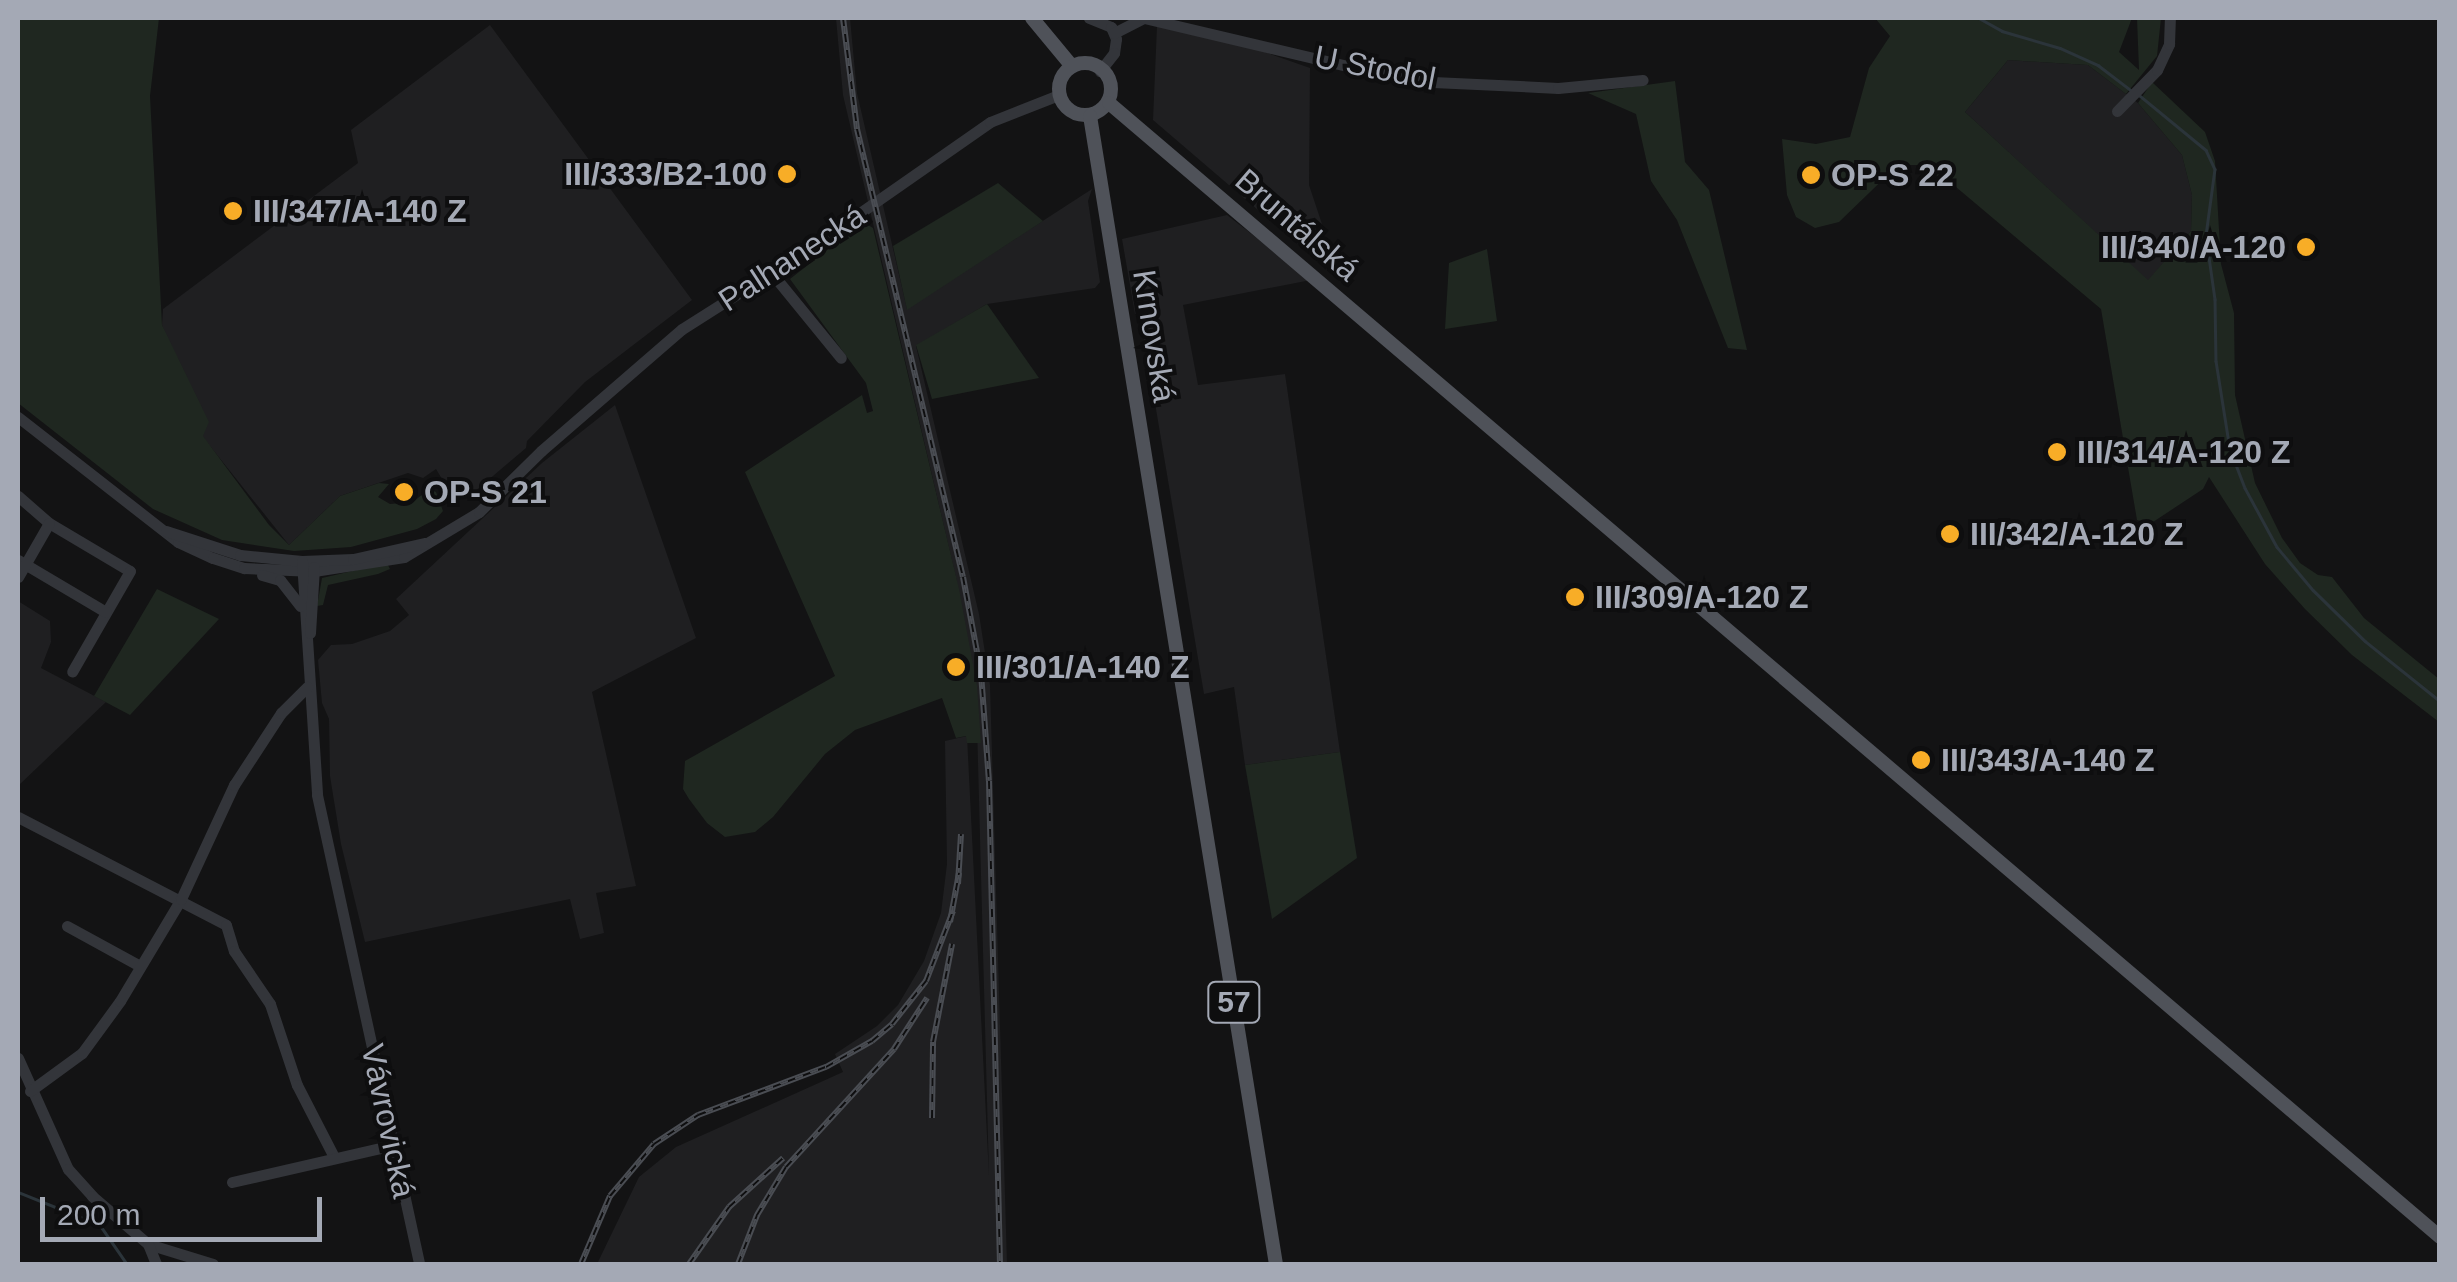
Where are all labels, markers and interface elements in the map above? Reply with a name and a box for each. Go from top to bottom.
street label: U Stodol [1311,37,1439,99]
place label: III/333/B2-100 [564,155,767,193]
place label: OP-S 22 [1831,156,1954,194]
street label: Bruntálská [1227,161,1367,289]
marker: III/333/B2-100 [776,163,798,185]
marker: OP-S 22 [1800,164,1822,186]
place label: III/347/A-140 Z [253,192,466,230]
street label: Palhanecká [711,196,873,320]
marker: III/347/A-140 Z [222,200,244,222]
place label: III/340/A-120 [2101,228,2286,266]
marker: III/340/A-120 [2295,236,2317,258]
street label: Krnovská [1125,267,1183,405]
place label: III/314/A-120 Z [2077,433,2290,471]
marker: III/314/A-120 Z [2046,441,2068,463]
place label: OP-S 21 [424,473,547,511]
marker: OP-S 21 [393,481,415,503]
place label: III/342/A-120 Z [1970,515,2183,553]
marker: III/342/A-120 Z [1939,523,1961,545]
place label: III/309/A-120 Z [1595,578,1808,616]
marker: III/309/A-120 Z [1564,586,1586,608]
place label: III/301/A-140 Z [976,648,1189,686]
marker: III/301/A-140 Z [945,656,967,678]
place label: III/343/A-140 Z [1941,741,2154,779]
marker: III/343/A-140 Z [1910,749,1932,771]
road number: 57 [1206,977,1262,1027]
street label: Vávrovická [353,1040,423,1202]
scale bar [45,1177,328,1239]
text: 200 m [57,1198,140,1231]

